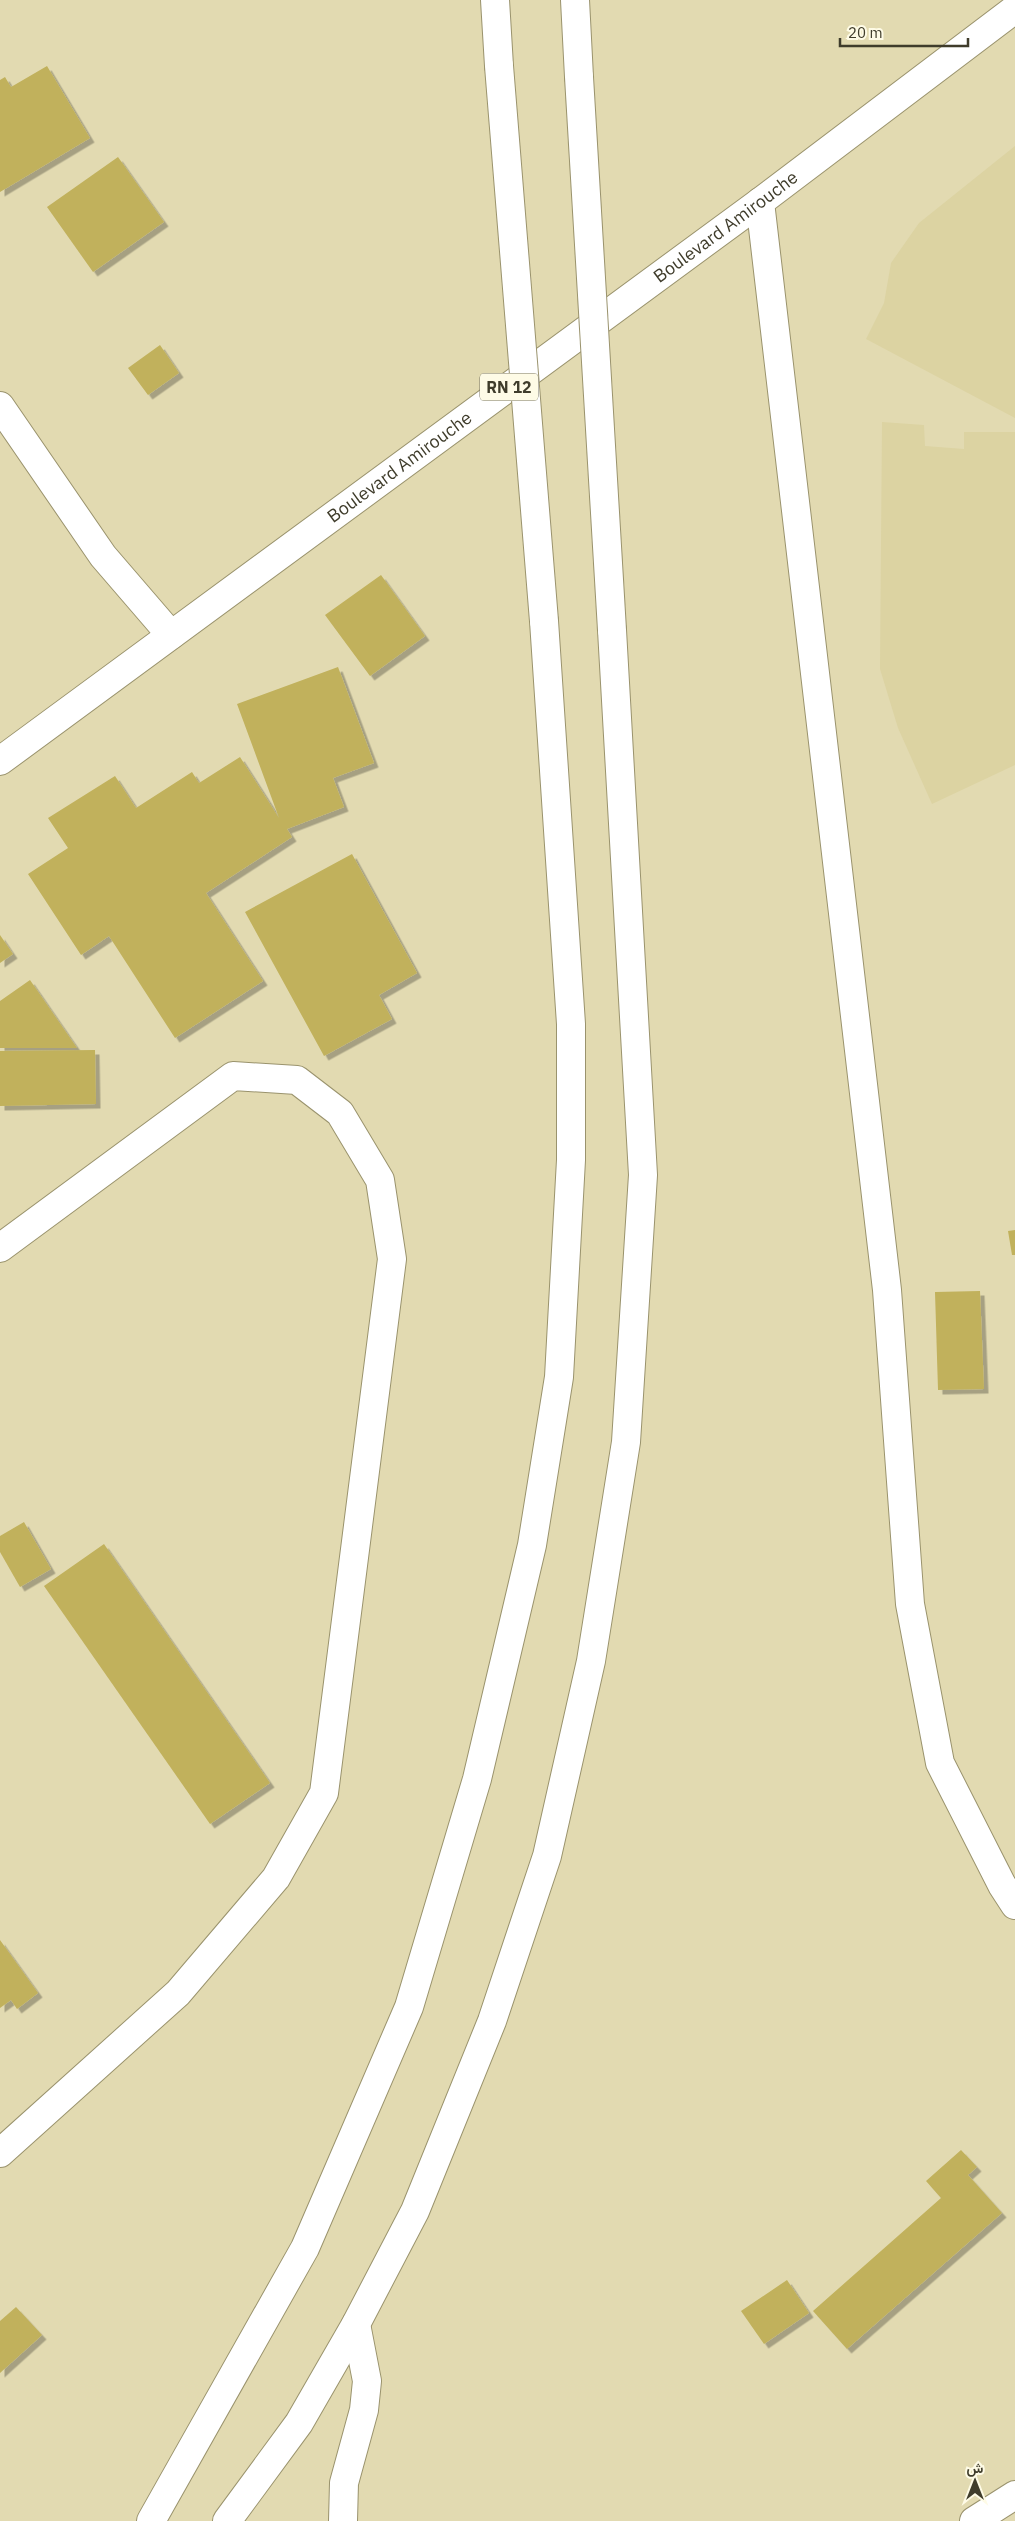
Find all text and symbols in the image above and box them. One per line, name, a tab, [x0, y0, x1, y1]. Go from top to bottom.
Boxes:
scale bar	[840, 15, 968, 47]
text: 20 m	[848, 23, 883, 42]
street label: Boulevard Amirouche	[649, 165, 802, 288]
road number: RN 12	[480, 374, 538, 401]
street label: Boulevard Amirouche	[322, 406, 476, 528]
north arrow	[950, 2456, 1000, 2506]
text: ش	[967, 2459, 984, 2477]

